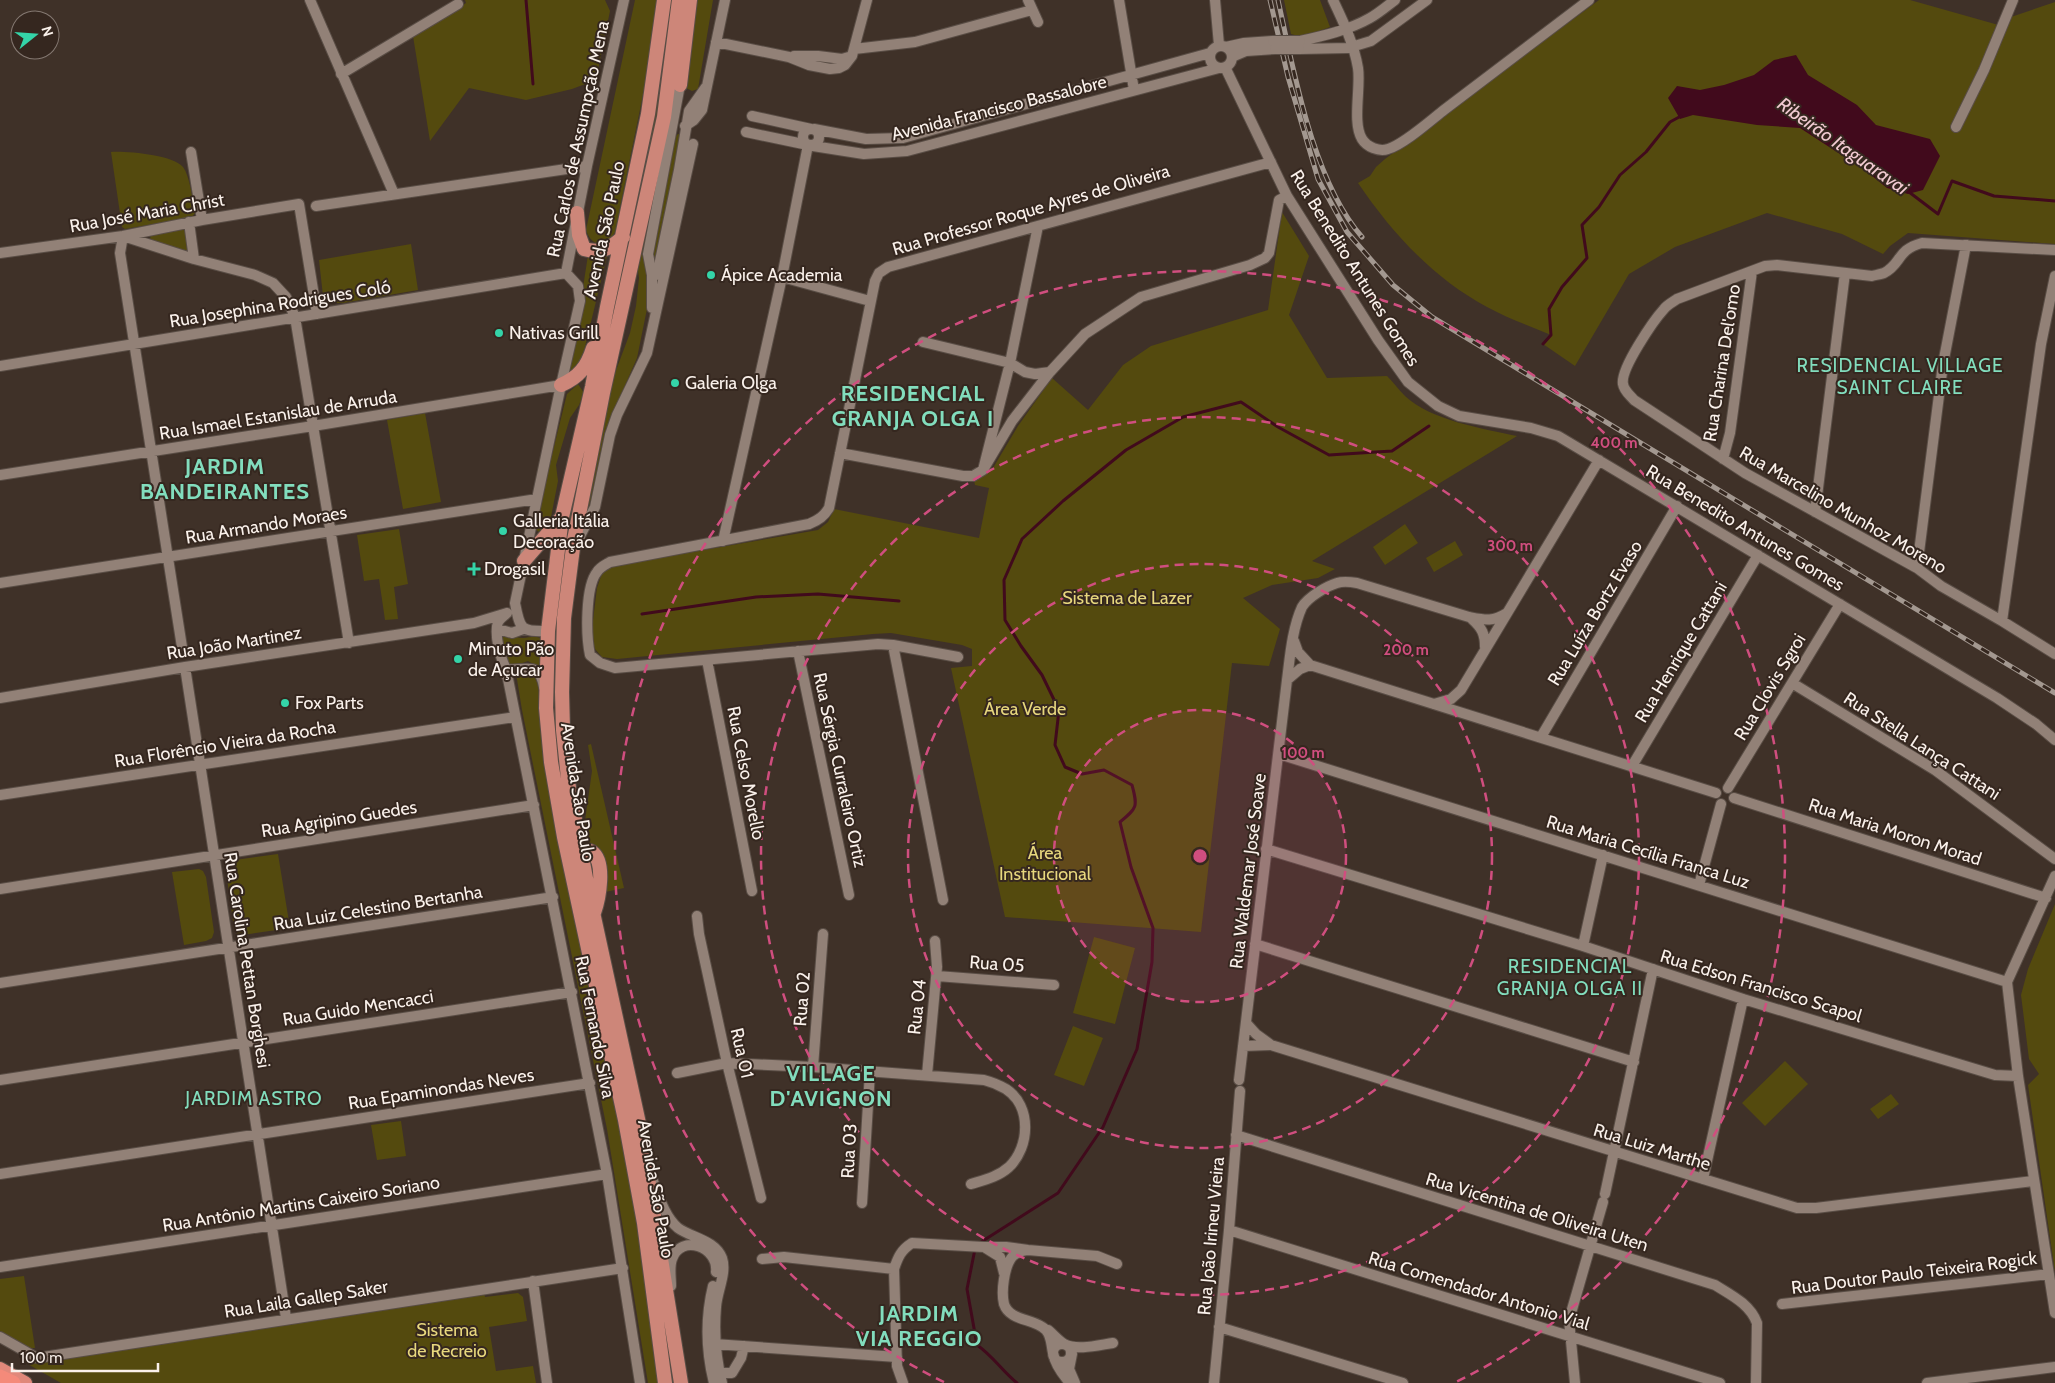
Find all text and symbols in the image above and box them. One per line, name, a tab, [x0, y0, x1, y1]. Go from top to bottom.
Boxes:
north arrow	[10, 10, 60, 60]
street label: Rua Carlos de Assumpção Mena	[542, 18, 614, 259]
text: N	[37, 24, 57, 39]
street label: Avenida Francisco Bassalobre	[889, 71, 1109, 145]
water label: Ribeirão Itaguaravai	[1773, 92, 1914, 200]
street label: Avenida São Paulo	[579, 159, 629, 301]
street label: Rua Professor Roque Ayres de Oliveira	[890, 160, 1173, 260]
street label: Rua Benedito Antunes Gomes	[1285, 166, 1425, 370]
street label: Rua José Maria Christ	[68, 189, 226, 237]
place label: Ápice Academia	[721, 264, 843, 286]
marker: Ápice Academia	[705, 269, 717, 281]
street label: Rua Josephina Rodrigues Coló	[168, 276, 392, 332]
street label: Rua Charina Del'omo	[1699, 283, 1745, 443]
place label: Nativas Grill	[509, 322, 599, 344]
marker: Nativas Grill	[493, 327, 505, 339]
district label: RESIDENCIAL VILLAGE SAINT CLAIRE	[1797, 354, 2003, 399]
place label: Galeria Olga	[685, 372, 777, 394]
marker: Galeria Olga	[669, 377, 681, 389]
district label: RESIDENCIAL GRANJA OLGA I	[832, 380, 994, 432]
street label: Rua Ismael Estanislau de Arruda	[158, 385, 399, 445]
text: 400 m	[1591, 434, 1637, 452]
street label: Rua Marcelino Munhoz Moreno	[1736, 442, 1951, 578]
district label: JARDIM BANDEIRANTES	[140, 453, 310, 505]
street label: Rua Benedito Antunes Gomes	[1642, 460, 1848, 596]
street label: Rua Armando Moraes	[184, 501, 348, 549]
place label: Galleria Itália Decoração	[513, 510, 610, 553]
marker: Galleria Itália Decoração	[497, 525, 509, 537]
street label: Rua Luíza Bortz Evaso	[1543, 536, 1647, 690]
text: 300 m	[1487, 537, 1533, 555]
place label: Drogasil	[484, 558, 546, 580]
marker: Drogasil	[468, 563, 480, 575]
street label: Rua Henrique Cattani	[1630, 577, 1732, 727]
park label: Sistema de Lazer	[1062, 587, 1192, 609]
street label: Rua João Martinez	[165, 621, 303, 665]
street label: Rua Clovis Sgroi	[1730, 630, 1810, 744]
place label: Minuto Pão de Açucar	[468, 638, 554, 681]
text: 200 m	[1383, 641, 1429, 659]
marker: Minuto Pão de Açucar	[452, 653, 464, 665]
street label: Rua Sérgia Curraleiro Ortiz	[809, 671, 871, 870]
street label: Rua Stella Lança Cattani	[1840, 687, 2004, 805]
place label: Fox Parts	[295, 692, 364, 714]
marker: Fox Parts	[279, 697, 291, 709]
park label: Área Verde	[984, 698, 1066, 720]
street label: Rua Celso Morello	[722, 704, 770, 842]
street label: Rua Florêncio Vieira da Rocha	[113, 716, 337, 772]
street label: Avenida São Paulo	[556, 721, 600, 863]
text: 100 m	[1281, 744, 1325, 762]
street label: Rua Waldemar José Soave	[1225, 772, 1271, 970]
street label: Rua Maria Moron Morad	[1806, 794, 1984, 870]
street label: Rua Agripino Guedes	[260, 796, 418, 842]
street label: Rua Maria Cecília Franca Luz	[1544, 811, 1753, 894]
park label: Área Institucional	[999, 842, 1092, 885]
centre of rings	[1191, 847, 1209, 865]
street label: Rua Carolina Pettan Borghesi	[219, 850, 275, 1070]
street label: Rua Luiz Celestino Bertanha	[272, 881, 484, 935]
street label: Rua Edson Francisco Scapol	[1658, 945, 1865, 1027]
street label: Rua 05	[969, 951, 1025, 977]
street label: Rua Fernando Silva	[570, 954, 620, 1100]
district label: RESIDENCIAL GRANJA OLGA II	[1497, 955, 1643, 1000]
street label: Rua 02	[789, 971, 815, 1027]
street label: Rua 04	[903, 978, 931, 1036]
street label: Rua Guido Mencacci	[281, 985, 435, 1031]
street label: Rua 01	[726, 1026, 758, 1080]
district label: VILLAGE D'AVIGNON	[770, 1060, 892, 1112]
street label: Rua Epaminondas Neves	[346, 1063, 536, 1115]
district label: JARDIM ASTRO	[184, 1087, 323, 1110]
street label: Avenida São Paulo	[633, 1118, 679, 1260]
street label: Rua Luiz Marthe	[1591, 1119, 1713, 1175]
street label: Rua 03	[837, 1123, 861, 1179]
street label: Rua João Irineu Vieira	[1193, 1155, 1229, 1316]
street label: Rua Vicentina de Oliveira Uten	[1423, 1168, 1651, 1256]
street label: Rua Antônio Martins Caixeiro Soriano	[161, 1171, 441, 1237]
street label: Rua Comendador Antonio Vial	[1366, 1247, 1593, 1335]
street label: Rua Doutor Paulo Teixeira Rogick	[1790, 1247, 2039, 1299]
street label: Rua Laila Gallep Saker	[223, 1275, 390, 1323]
district label: JARDIM VIA REGGIO	[856, 1300, 982, 1352]
park label: Sistema de Recreio	[407, 1319, 487, 1362]
scale bar	[12, 1340, 159, 1372]
text: 100 m	[20, 1349, 62, 1367]

